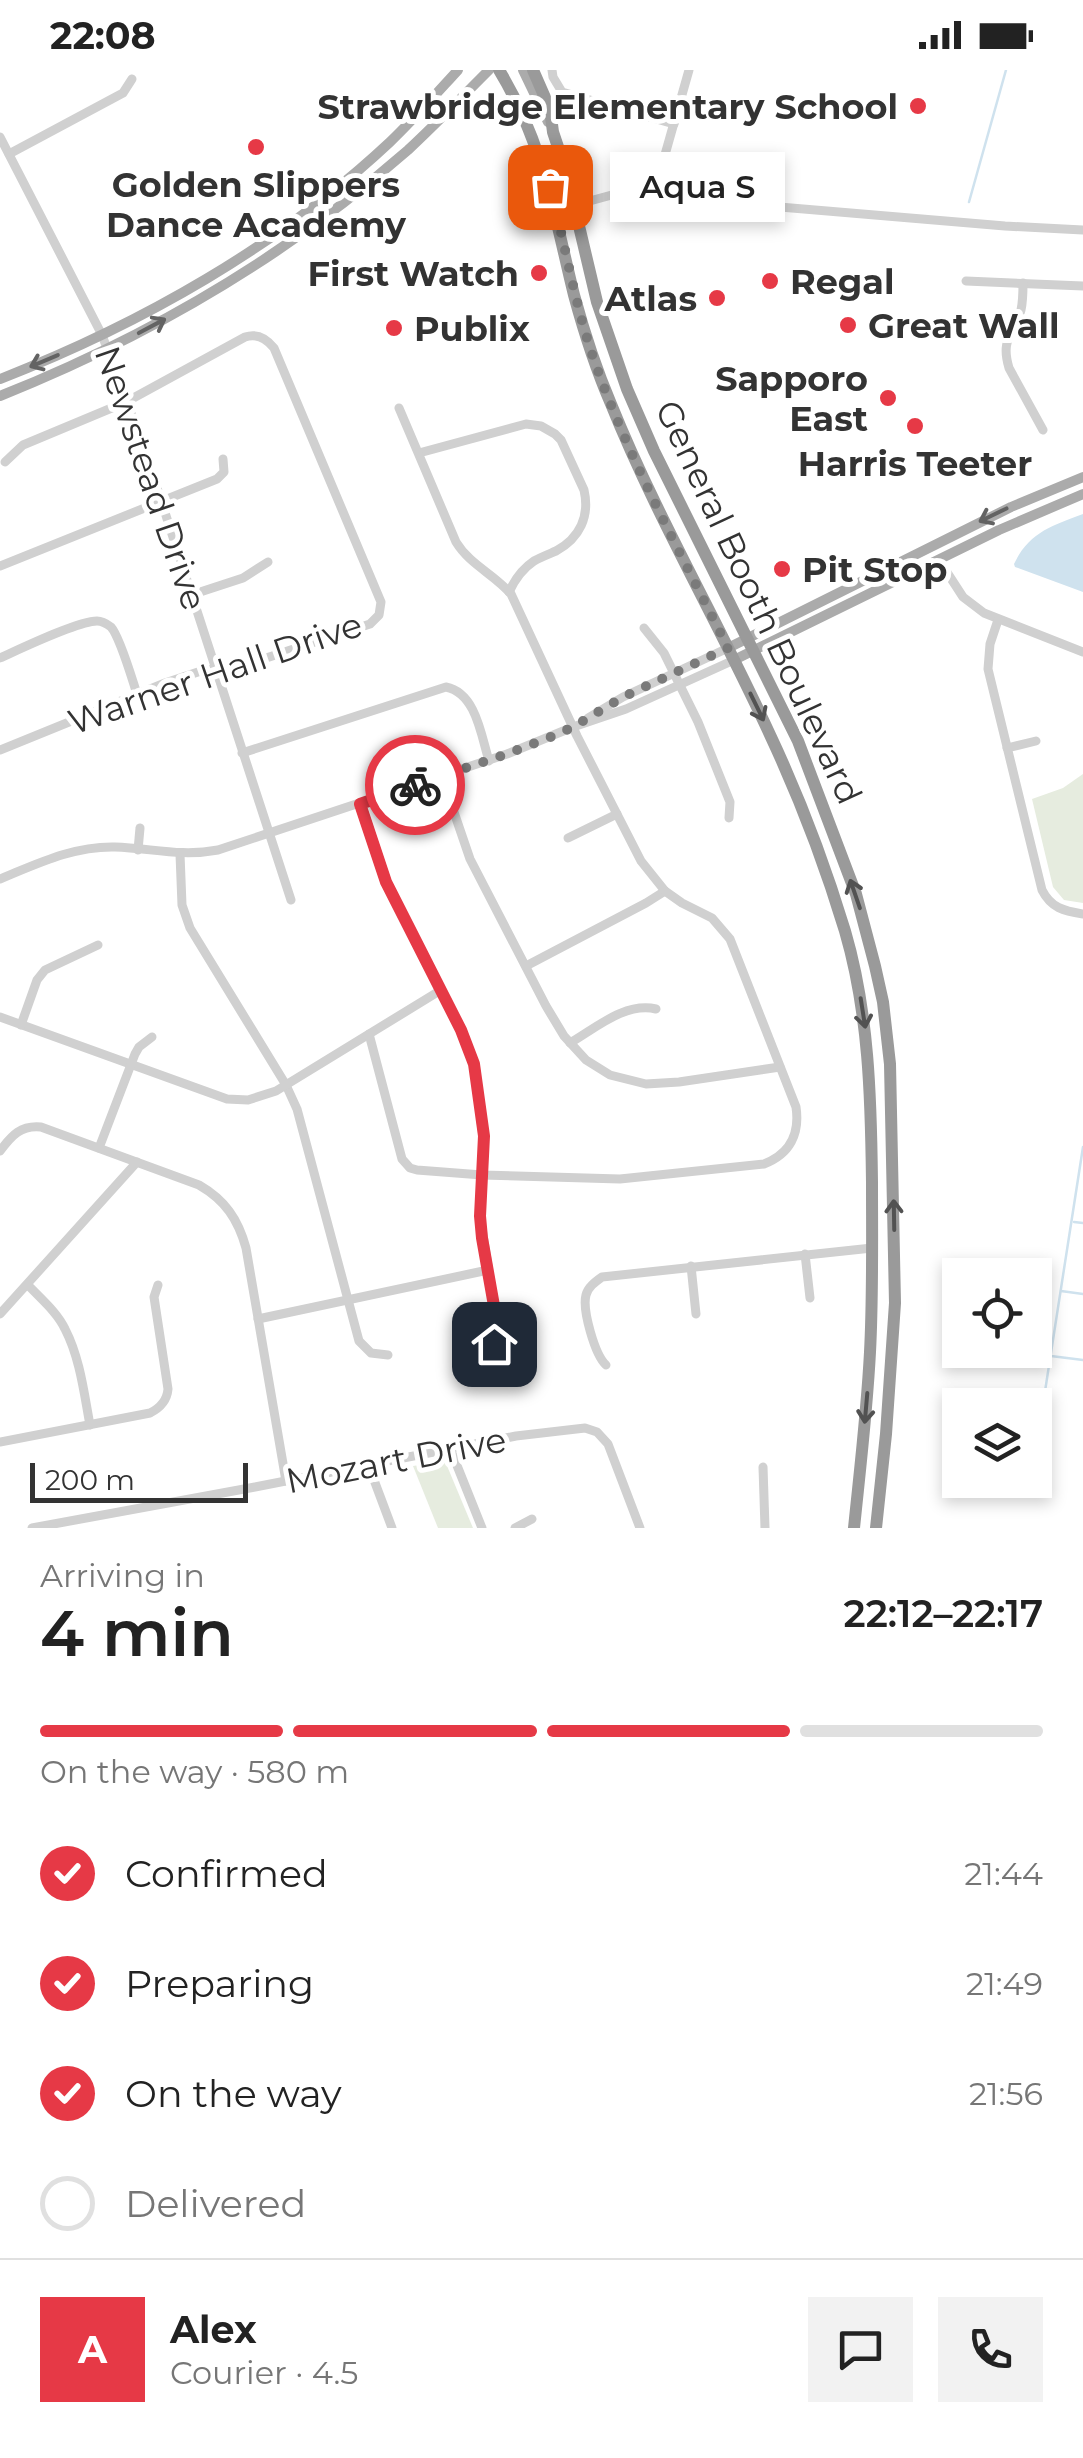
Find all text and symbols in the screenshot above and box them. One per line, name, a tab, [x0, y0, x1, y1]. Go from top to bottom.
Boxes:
text: 22:08	[50, 12, 156, 59]
place label: Strawbridge Elementary School	[317, 85, 898, 128]
marker: Strawbridge Elementary School	[907, 95, 929, 117]
marker: Golden Slippers Dance Academy	[245, 136, 267, 158]
pin	[508, 145, 593, 230]
callout: Aqua S	[610, 152, 785, 222]
icon: bag	[523, 160, 578, 215]
place label: Golden Slippers Dance Academy	[106, 163, 407, 246]
text: Aqua S	[640, 167, 755, 206]
place label: First Watch	[308, 252, 519, 295]
place label: Regal	[790, 260, 894, 303]
marker: First Watch	[528, 262, 550, 284]
marker: Regal	[759, 270, 781, 292]
place label: Atlas	[603, 277, 697, 320]
marker: Atlas	[706, 287, 728, 309]
place label: Great Wall	[868, 304, 1060, 347]
place label: Publix	[414, 307, 530, 350]
marker: Great Wall	[837, 314, 859, 336]
one-way arrow	[137, 316, 167, 335]
marker: Publix	[383, 317, 405, 339]
street label: Newstead Drive	[86, 340, 216, 616]
one-way arrow	[29, 353, 59, 371]
place label: Sapporo East	[715, 357, 868, 440]
marker: Sapporo East	[877, 387, 899, 409]
street label: General Booth Boulevard	[646, 393, 872, 811]
marker: Harris Teeter	[904, 415, 926, 437]
place label: Harris Teeter	[798, 442, 1032, 485]
one-way arrow	[979, 506, 1009, 525]
place label: Pit Stop	[802, 548, 947, 591]
marker: Pit Stop	[771, 558, 793, 580]
street label: Warner Hall Drive	[62, 603, 368, 743]
one-way arrow	[748, 691, 767, 721]
courier	[365, 735, 465, 835]
icon: bike	[388, 758, 443, 813]
one-way arrow	[845, 879, 863, 910]
one-way arrow	[854, 996, 872, 1028]
one-way arrow	[884, 1199, 904, 1232]
map controls	[942, 1258, 1052, 1498]
button: locate	[942, 1258, 1052, 1368]
pin	[452, 1302, 537, 1387]
icon: home	[467, 1317, 522, 1372]
button: layers	[942, 1388, 1052, 1498]
one-way arrow	[856, 1392, 875, 1424]
street label: Mozart Drive	[282, 1418, 510, 1502]
scale bar	[30, 1458, 248, 1502]
text: 200 m	[45, 1463, 135, 1497]
text: Arriving in	[40, 1556, 205, 1595]
text: 22:12–22:17	[844, 1590, 1043, 1637]
text: 4 min	[40, 1593, 234, 1672]
text: On the way · 580 m	[40, 1752, 349, 1791]
icon: check	[40, 1846, 95, 1901]
text: Confirmed	[125, 1850, 328, 1897]
text: 21:44	[964, 1854, 1043, 1893]
icon: check	[40, 1956, 95, 2011]
text: Preparing	[125, 1960, 314, 2007]
text: 21:49	[966, 1964, 1043, 2003]
icon: check	[40, 2066, 95, 2121]
text: On the way	[125, 2070, 342, 2117]
text: 21:56	[969, 2074, 1043, 2113]
text: Delivered	[125, 2180, 306, 2227]
button: chat	[808, 2297, 913, 2402]
button: phone	[938, 2297, 1043, 2402]
text: Alex	[170, 2306, 257, 2353]
text: A	[78, 2326, 107, 2373]
text: Courier · 4.5	[170, 2353, 358, 2392]

